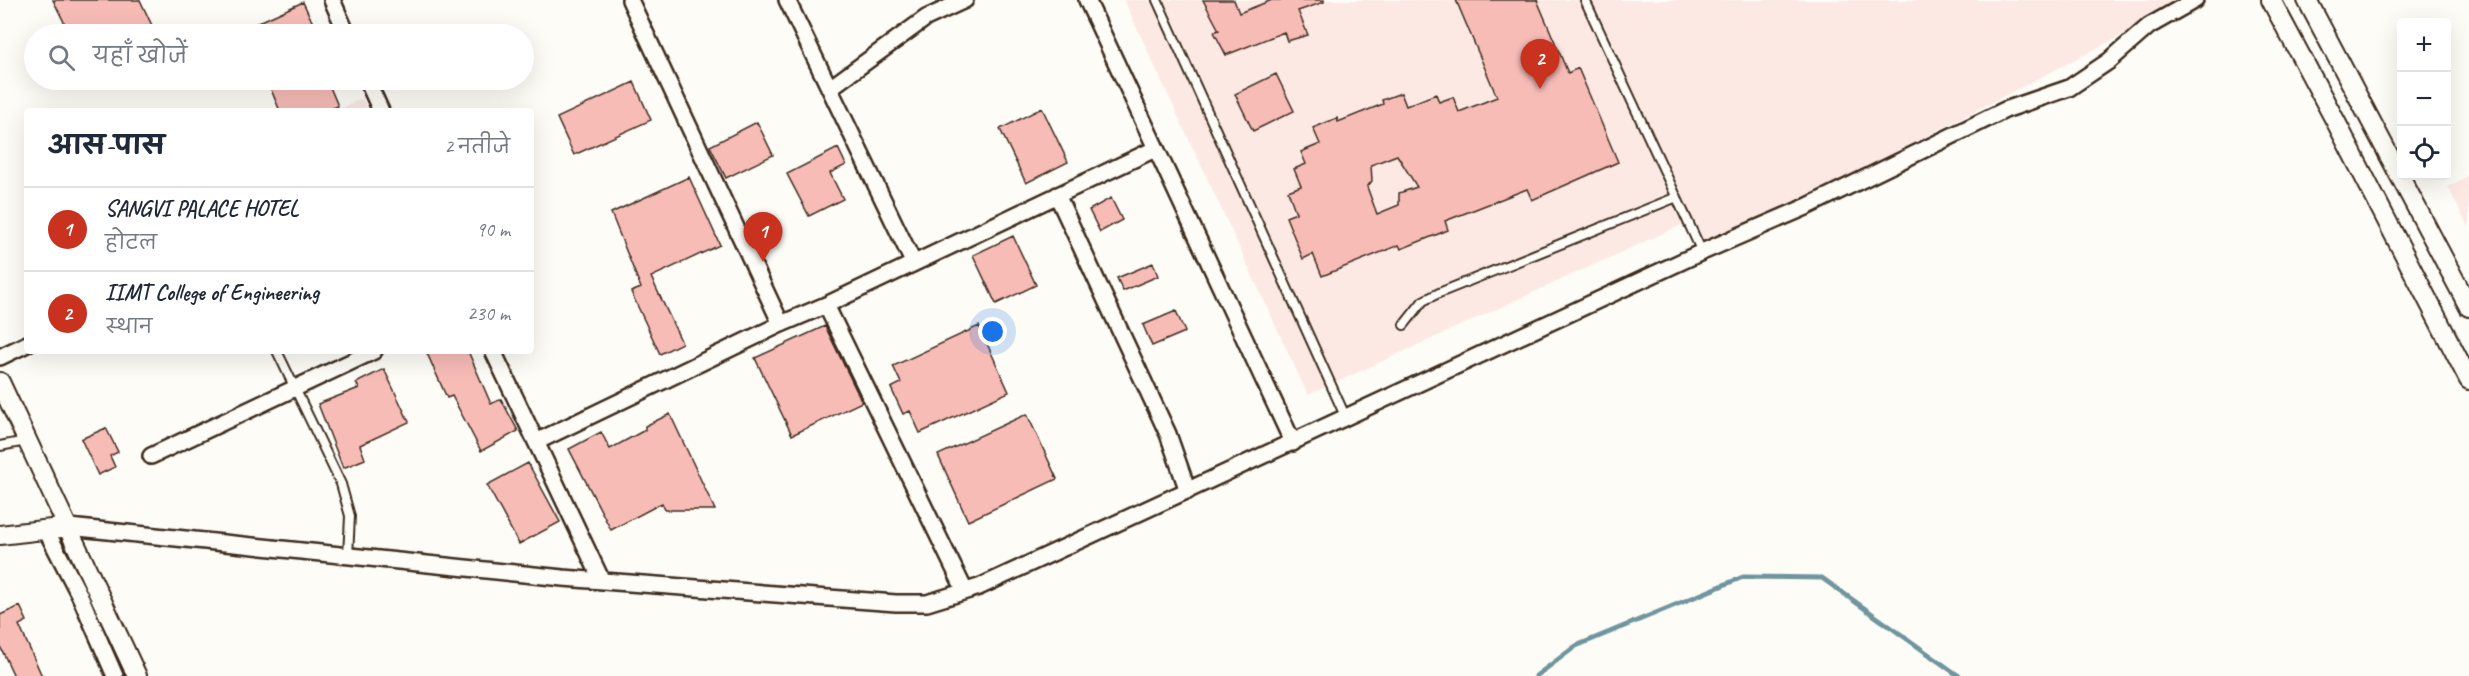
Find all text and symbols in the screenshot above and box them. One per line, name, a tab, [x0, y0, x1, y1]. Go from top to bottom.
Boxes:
map controls	[2397, 18, 2451, 180]
button: +	[2397, 18, 2451, 72]
search box	[24, 24, 534, 90]
pin: 2	[1520, 40, 1560, 89]
icon: search	[45, 41, 78, 74]
text: यहाँ खोजें	[93, 42, 187, 70]
button: −	[2397, 72, 2451, 126]
button: locate	[2397, 126, 2451, 180]
text: आस-पास	[48, 129, 165, 162]
text: 2 नतीजे	[444, 134, 510, 159]
text: SANGVI PALACE HOTEL	[105, 195, 298, 223]
pin: 1	[744, 212, 783, 262]
text: 1	[63, 217, 72, 242]
text: 90 m	[476, 217, 510, 242]
text: होटल	[105, 230, 157, 255]
text: IIMT College of Engineering	[105, 279, 319, 307]
text: 2	[63, 301, 72, 326]
text: 230 m	[467, 301, 510, 326]
text: स्थान	[105, 314, 152, 339]
your location	[978, 317, 1007, 346]

